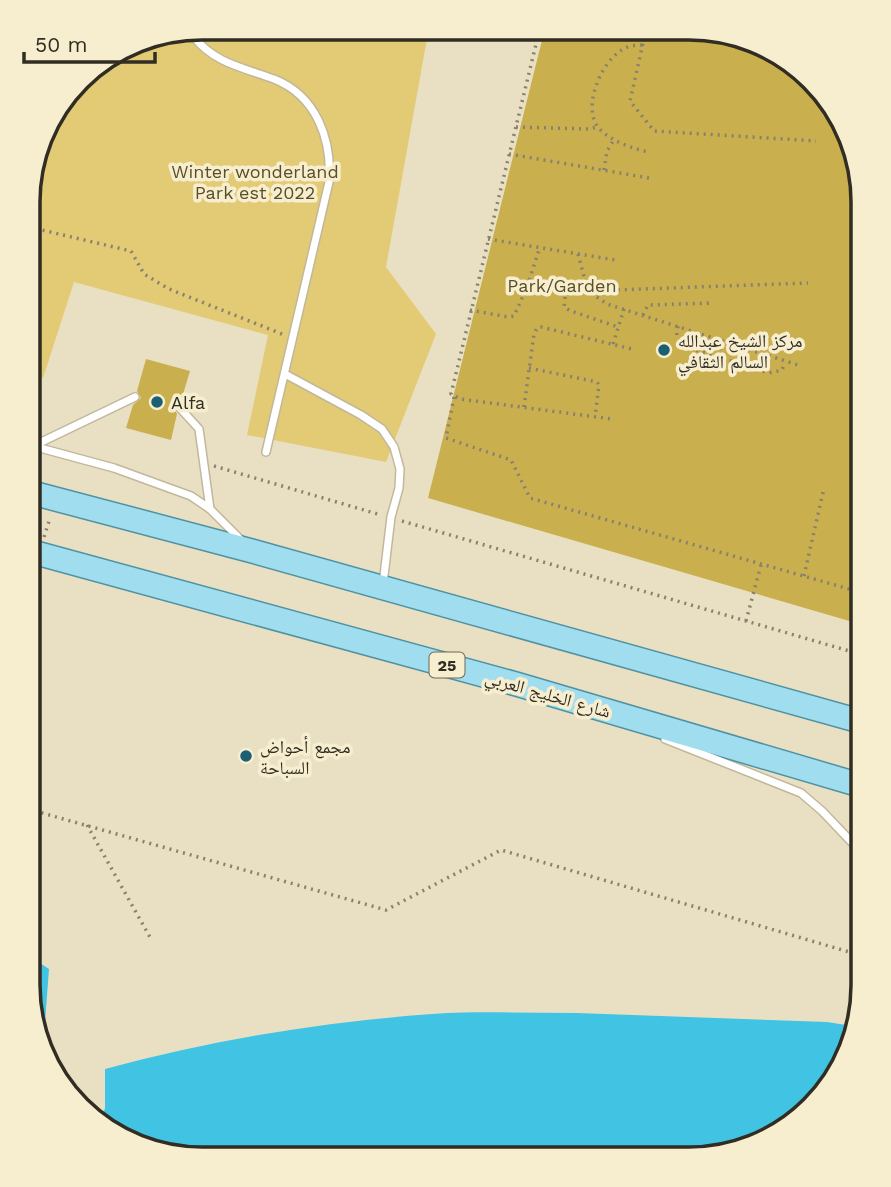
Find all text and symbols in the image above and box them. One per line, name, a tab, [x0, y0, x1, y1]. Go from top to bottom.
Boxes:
scale bar	[24, 21, 156, 65]
text: 50 m	[35, 32, 87, 57]
park label: Winter wonderland Park est 2022	[171, 161, 339, 203]
park label: Park/Garden	[507, 275, 617, 296]
place label: مركز الشيخ عبدالله السالم الثقافي	[678, 330, 803, 376]
marker: مركز الشيخ عبدالله السالم الثقافي	[656, 342, 672, 358]
place label: Alfa	[171, 392, 205, 413]
marker: Alfa	[149, 394, 165, 410]
road number: 25	[430, 652, 464, 678]
street label: شارع الخليج العربي	[482, 666, 613, 726]
place label: مجمع أحواض السباحة	[260, 736, 351, 778]
marker: مجمع أحواض السباحة	[238, 748, 254, 764]

